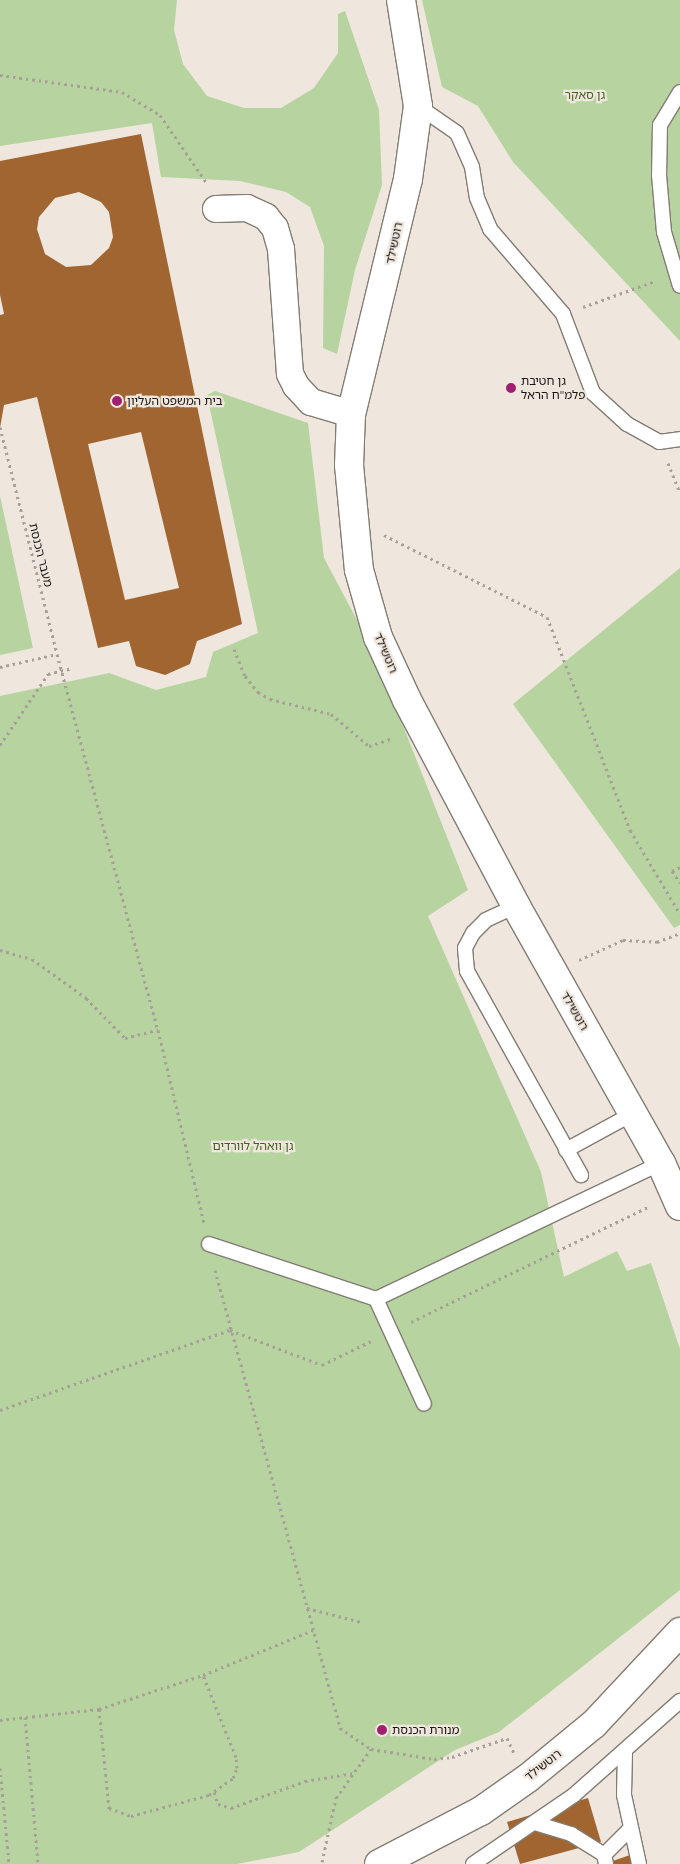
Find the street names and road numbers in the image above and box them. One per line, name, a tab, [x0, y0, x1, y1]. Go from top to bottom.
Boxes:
street label: רוטשילד	[383, 221, 405, 265]
street label: מעבר הכנסת	[26, 522, 56, 588]
street label: רוטשילד	[371, 631, 401, 675]
street label: רוטשילד	[558, 989, 592, 1033]
street label: רוטשילד	[522, 1746, 564, 1784]

